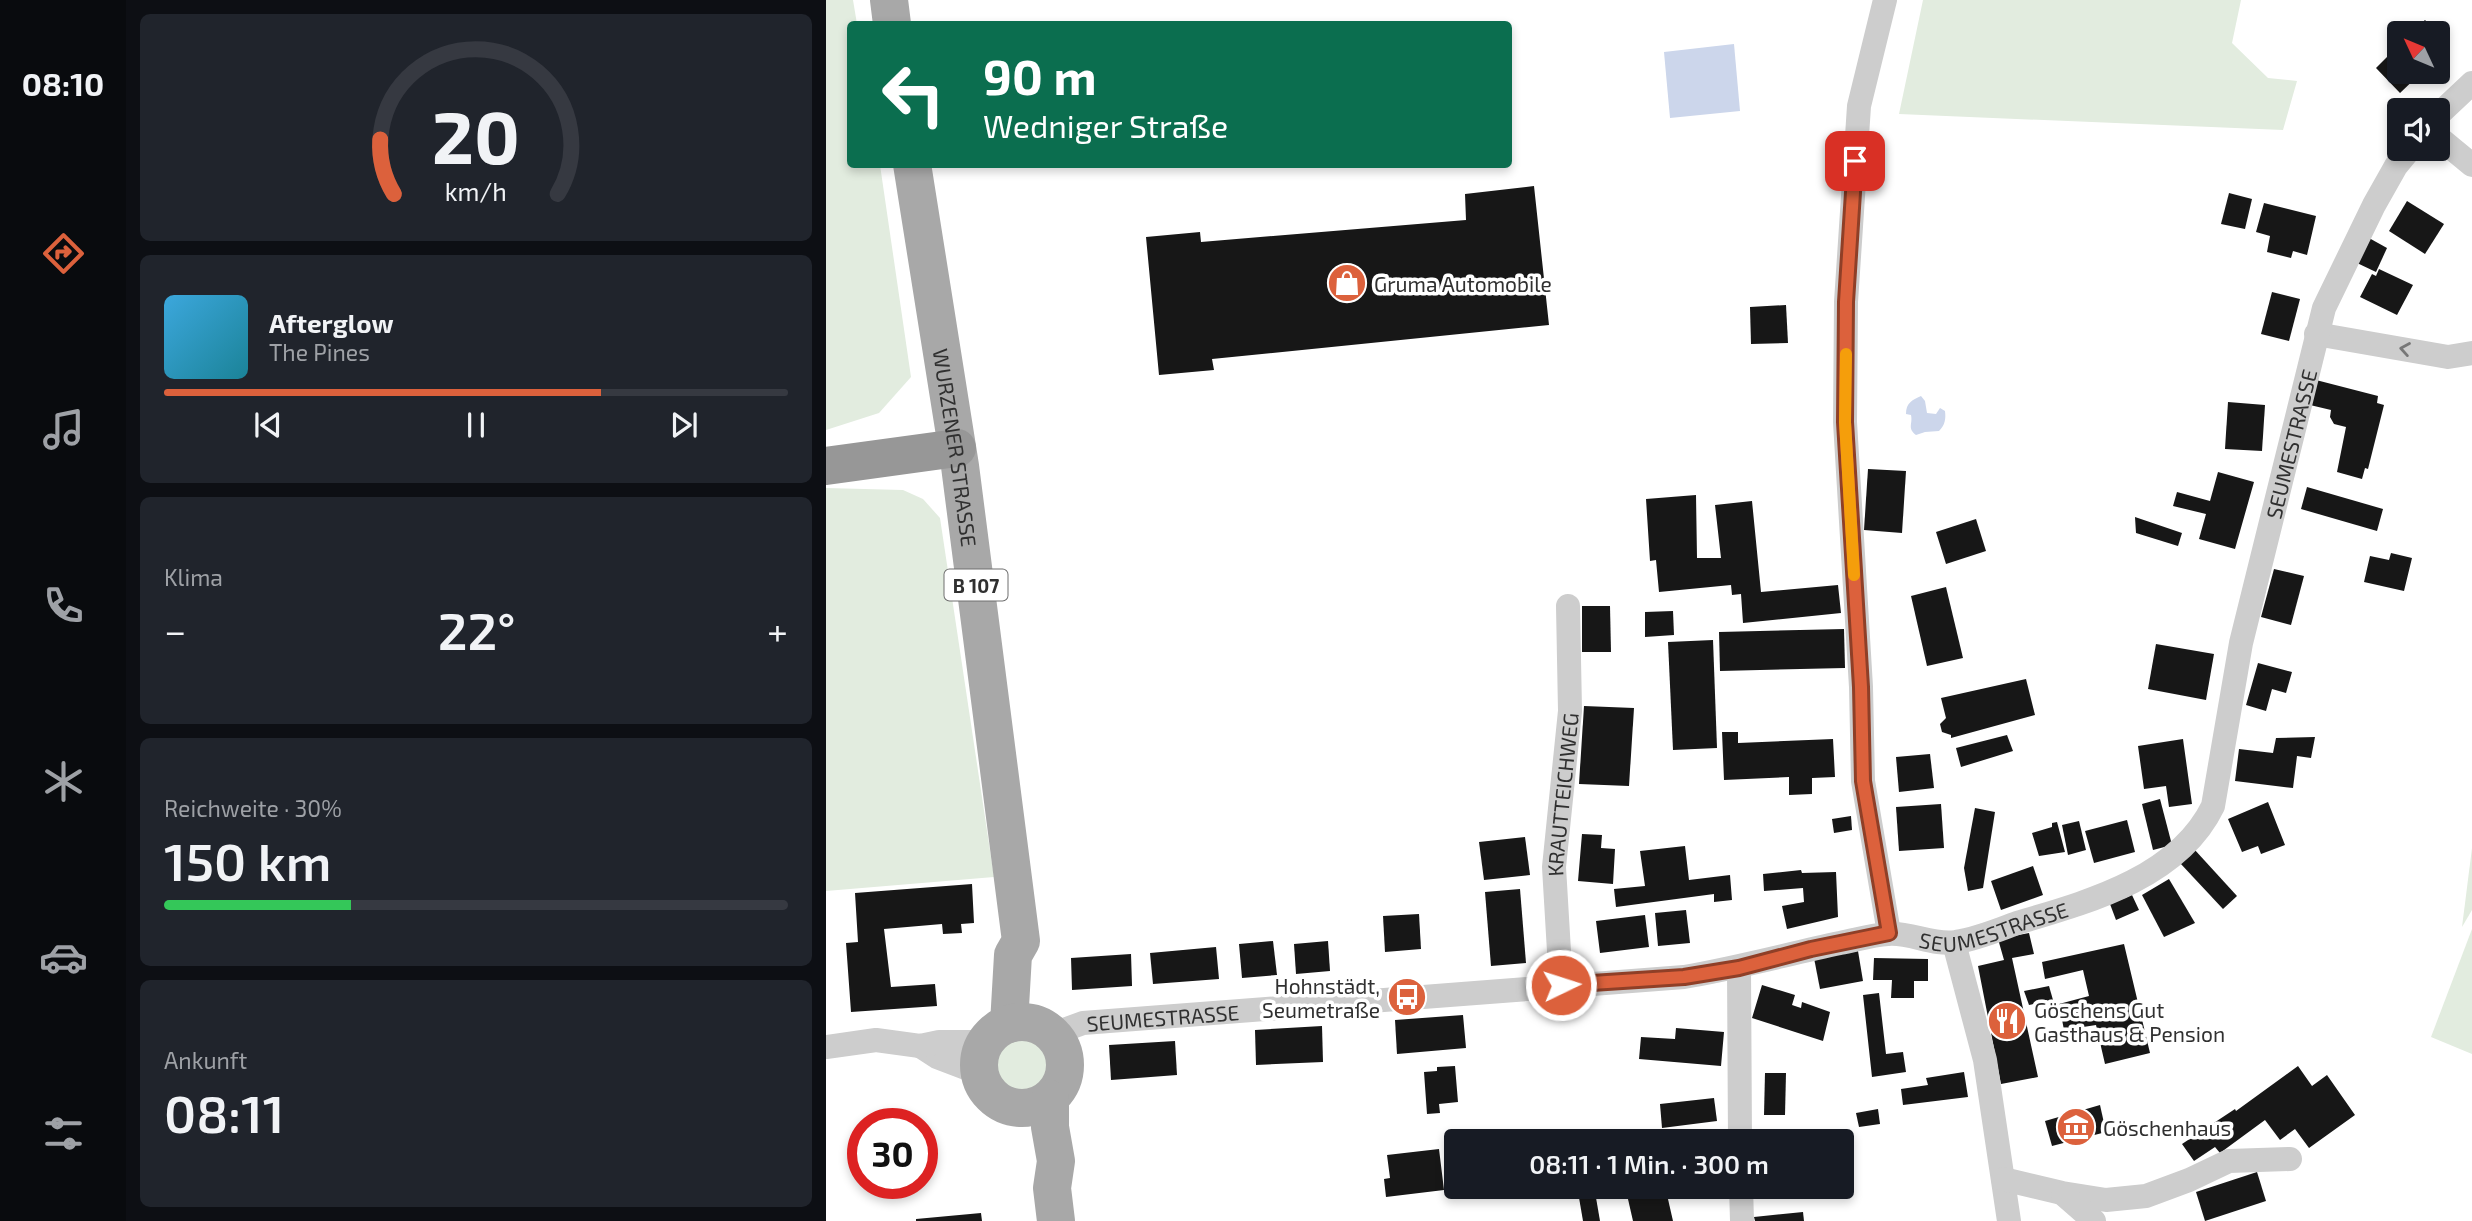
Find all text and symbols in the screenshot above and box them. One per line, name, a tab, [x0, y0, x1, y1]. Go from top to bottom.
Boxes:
north arrow	[2387, 21, 2450, 84]
map controls	[2387, 21, 2450, 161]
text: 90 m	[983, 46, 1097, 105]
icon: left	[868, 49, 959, 140]
text: 08:10	[22, 64, 104, 102]
text: 20	[432, 91, 520, 179]
button: sound	[2387, 98, 2450, 161]
text: Wedniger Straße	[983, 106, 1228, 144]
pin	[1825, 131, 1885, 191]
icon: arrive	[1836, 142, 1874, 180]
text: km/h	[445, 176, 507, 206]
icon: directions	[39, 229, 88, 278]
shop icon: Gruma Automobile	[1326, 262, 1368, 304]
place label: Gruma Automobile	[1374, 271, 1552, 296]
text: Afterglow	[269, 307, 394, 338]
text: The Pines	[269, 338, 370, 366]
one-way arrow	[2399, 342, 2411, 357]
street label: WURZENER STRASSE	[929, 347, 983, 548]
street label: SEUMESTRASSE	[2260, 367, 2321, 521]
icon: music	[39, 405, 88, 454]
icon: previous	[249, 406, 287, 444]
icon: pause	[457, 406, 495, 444]
icon: next	[665, 406, 703, 444]
text: Klima	[164, 563, 223, 591]
road number: B 107	[944, 570, 1008, 600]
icon: phone	[39, 581, 88, 630]
text: 22°	[438, 598, 516, 660]
text: −	[164, 607, 186, 653]
text: +	[767, 607, 788, 653]
street label: KRAUTTEICHWEG	[1541, 711, 1582, 877]
icon: climate	[39, 757, 88, 806]
text: Reichweite · 30%	[164, 794, 342, 822]
text: 150 km	[164, 829, 331, 891]
street label: SEUMESTRASSE	[1917, 896, 2071, 955]
icon: car	[39, 933, 88, 982]
position arrow	[1524, 948, 1598, 1022]
place label: Hohnstädt, Seumetraße	[1262, 973, 1380, 1022]
bus stop icon: Hohnstädt, Seumetraße	[1386, 976, 1428, 1018]
place label: Göschens Gut Gasthaus & Pension	[2034, 997, 2225, 1046]
street label: SEUMESTRASSE	[1086, 999, 1240, 1035]
restaurant icon: Göschens Gut Gasthaus & Pension	[1986, 1000, 2028, 1042]
text: Ankunft	[164, 1046, 247, 1074]
text: 08:11	[164, 1081, 285, 1143]
museum icon: Göschenhaus	[2055, 1106, 2097, 1148]
speed limit sign: 30	[847, 1108, 938, 1199]
icon: filters	[39, 1109, 88, 1158]
place label: Göschenhaus	[2103, 1115, 2231, 1140]
text: 08:11 · 1 Min. · 300 m	[1529, 1148, 1769, 1179]

